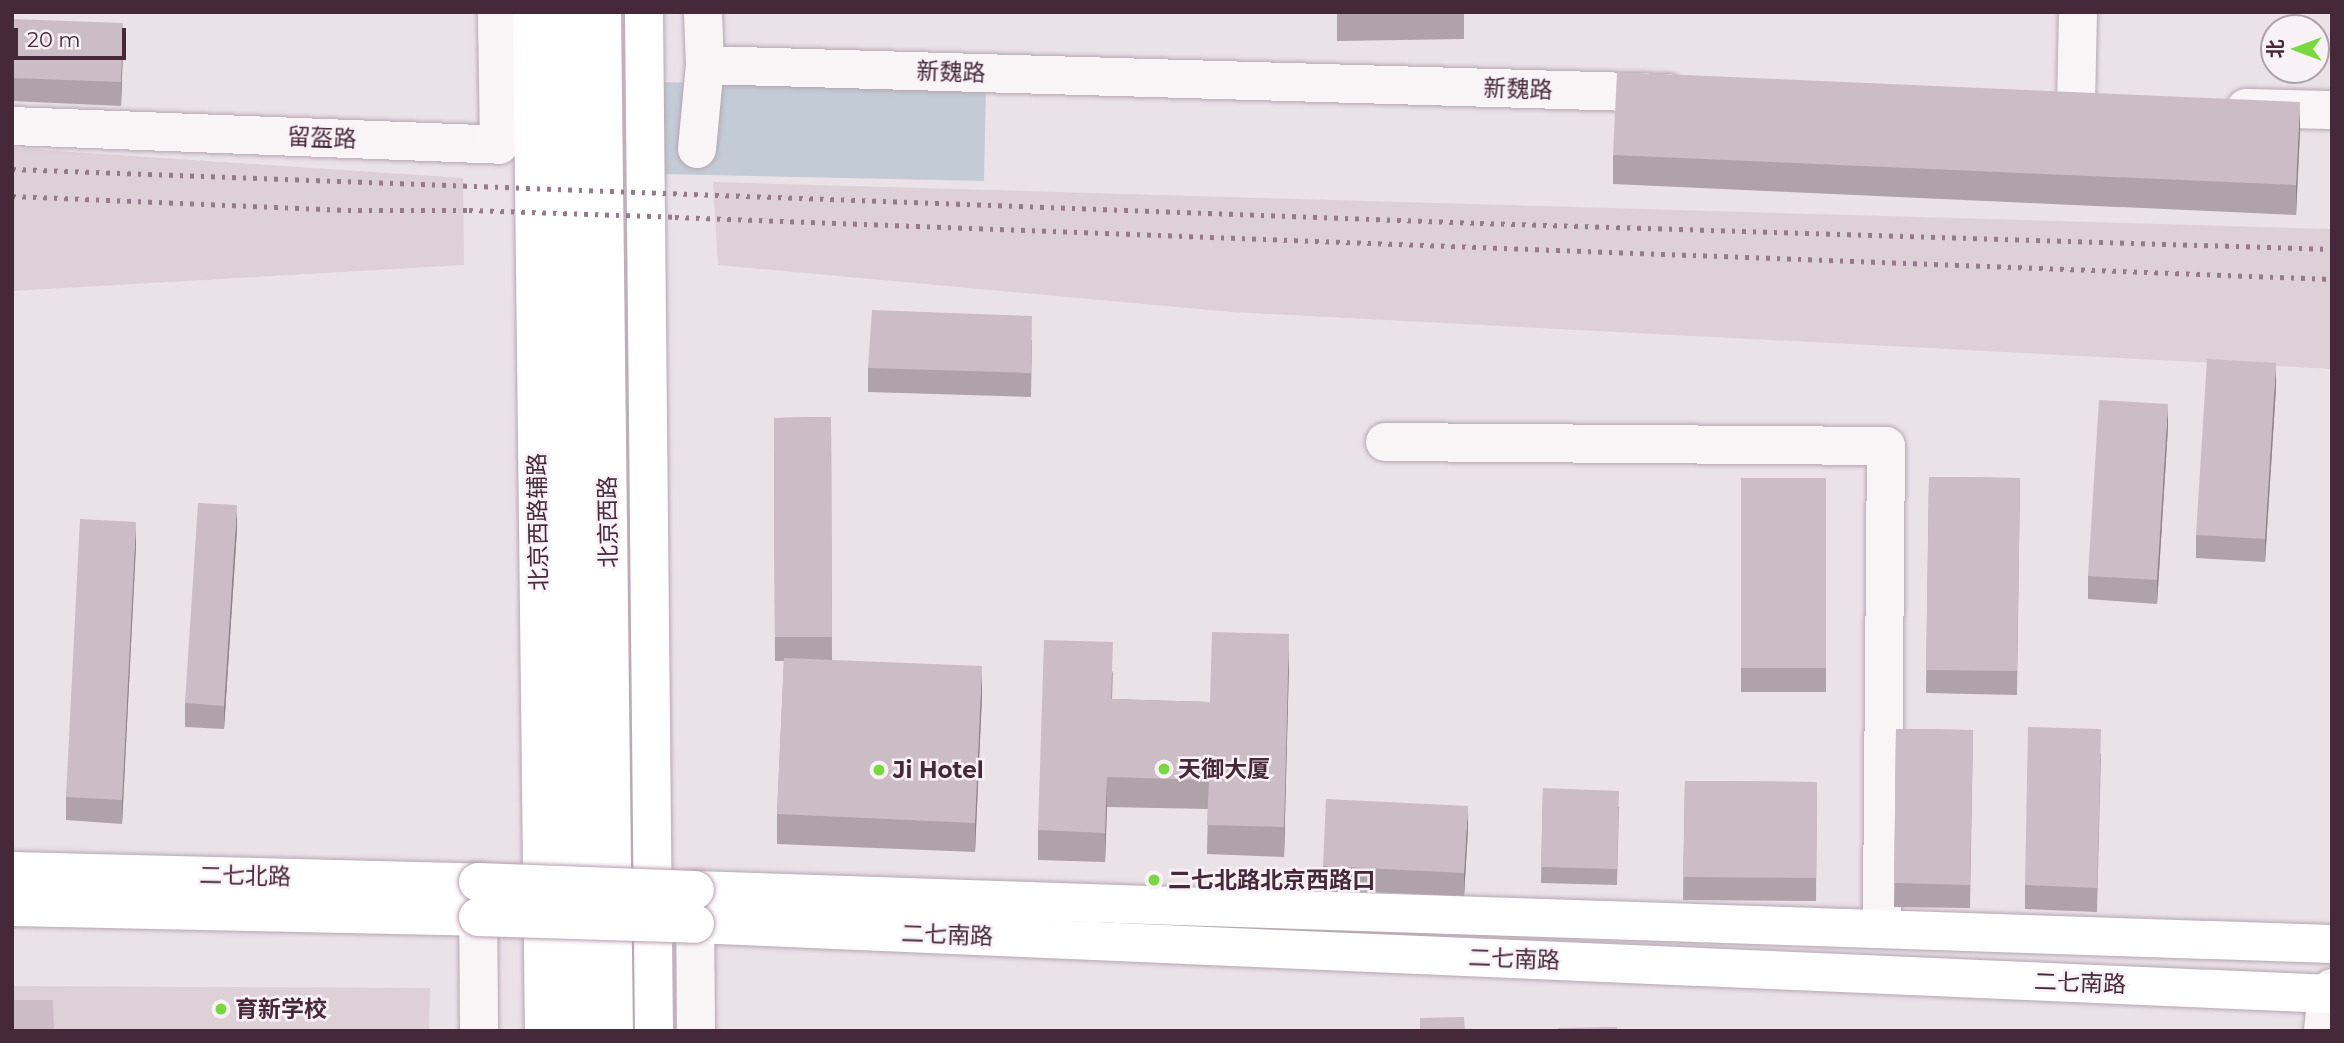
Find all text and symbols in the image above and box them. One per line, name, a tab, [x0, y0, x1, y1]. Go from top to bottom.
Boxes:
scale bar	[18, 14, 130, 58]
north arrow	[2260, 14, 2330, 84]
text: 20 m	[27, 27, 81, 52]
text: 北	[2264, 40, 2287, 59]
street label: 新魏路	[916, 57, 986, 87]
street label: 新魏路	[1483, 74, 1553, 104]
street label: 留盔路	[287, 123, 357, 153]
street label: 北京西路辅路	[523, 453, 553, 591]
street label: 北京西路	[593, 476, 623, 568]
place label: 天御大厦	[1178, 755, 1270, 783]
place label: Ji Hotel	[893, 756, 984, 784]
marker: 天御大厦	[1156, 761, 1172, 777]
marker: Ji Hotel	[871, 762, 887, 778]
street label: 二七北路	[199, 861, 291, 891]
place label: 二七北路北京西路口	[1168, 866, 1375, 894]
marker: 二七北路北京西路口	[1146, 872, 1162, 888]
street label: 二七南路	[901, 920, 993, 950]
street label: 二七南路	[1468, 944, 1560, 974]
street label: 二七南路	[2034, 968, 2126, 998]
place label: 育新学校	[235, 995, 327, 1023]
marker: 育新学校	[213, 1001, 229, 1017]

